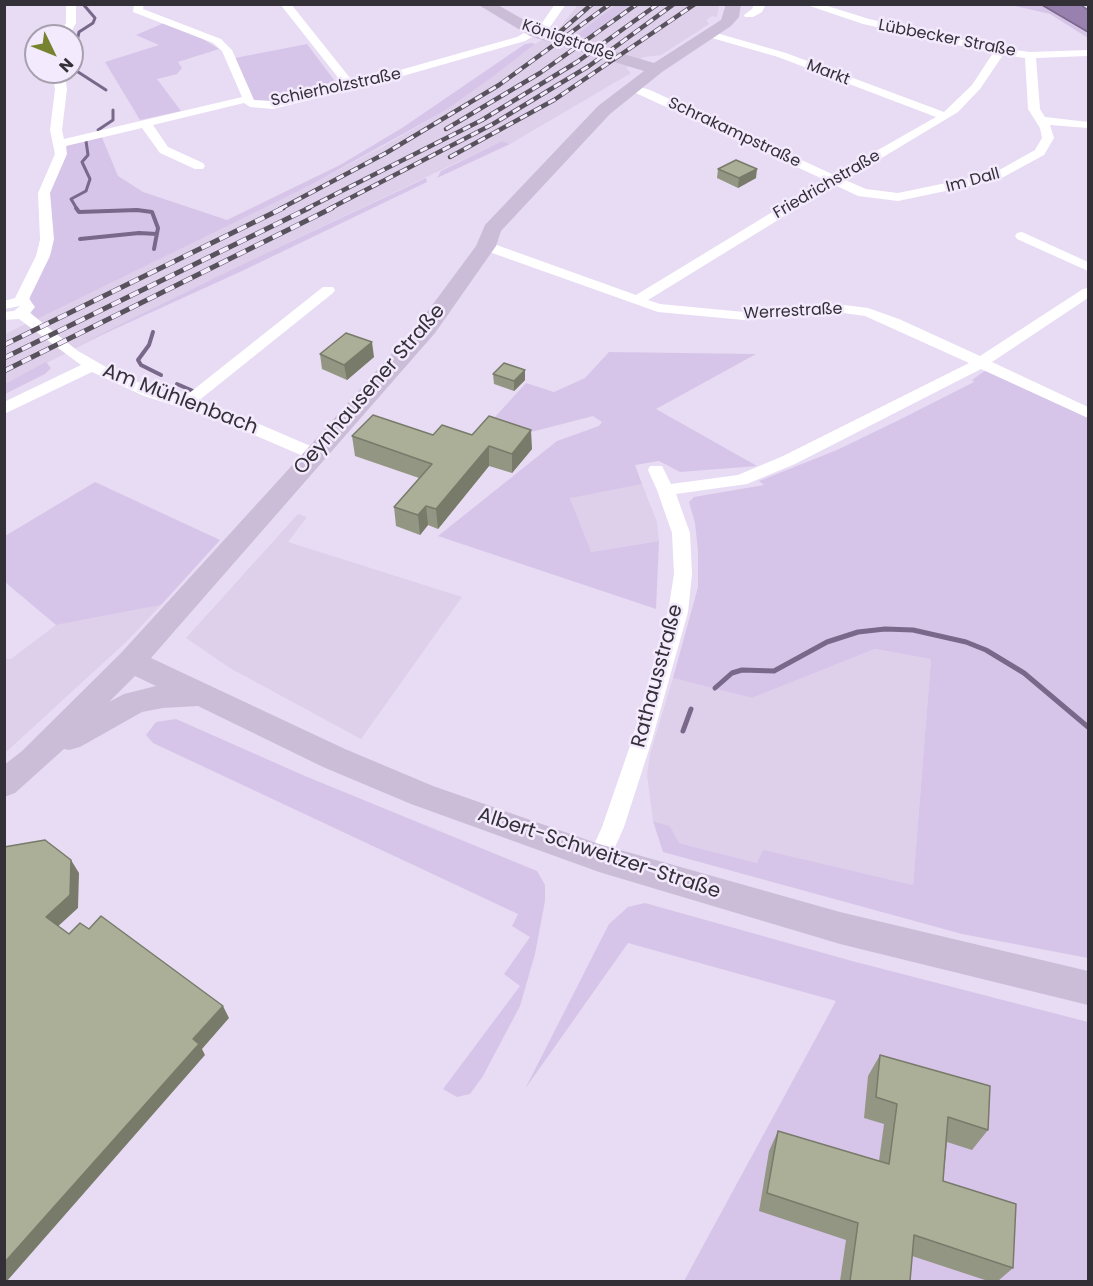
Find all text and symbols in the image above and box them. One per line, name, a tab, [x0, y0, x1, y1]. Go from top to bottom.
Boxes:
street label: Königstraße	[519, 16, 617, 66]
street label: Lübbecker Straße	[877, 16, 1017, 62]
north arrow	[24, 24, 84, 84]
text: N	[54, 53, 79, 77]
street label: Markt	[804, 56, 852, 90]
street label: Schierholzstraße	[269, 65, 403, 111]
street label: Schrakampstraße	[665, 94, 803, 172]
street label: Friedrichstraße	[770, 147, 884, 223]
street label: Im Dall	[944, 165, 1002, 197]
street label: Oeynhausener Straße	[289, 300, 451, 480]
street label: Werrestraße	[743, 300, 843, 324]
street label: Am Mühlenbach	[99, 359, 261, 441]
street label: Rathausstraße	[627, 602, 689, 750]
street label: Albert-Schweitzer-Straße	[475, 803, 723, 905]

